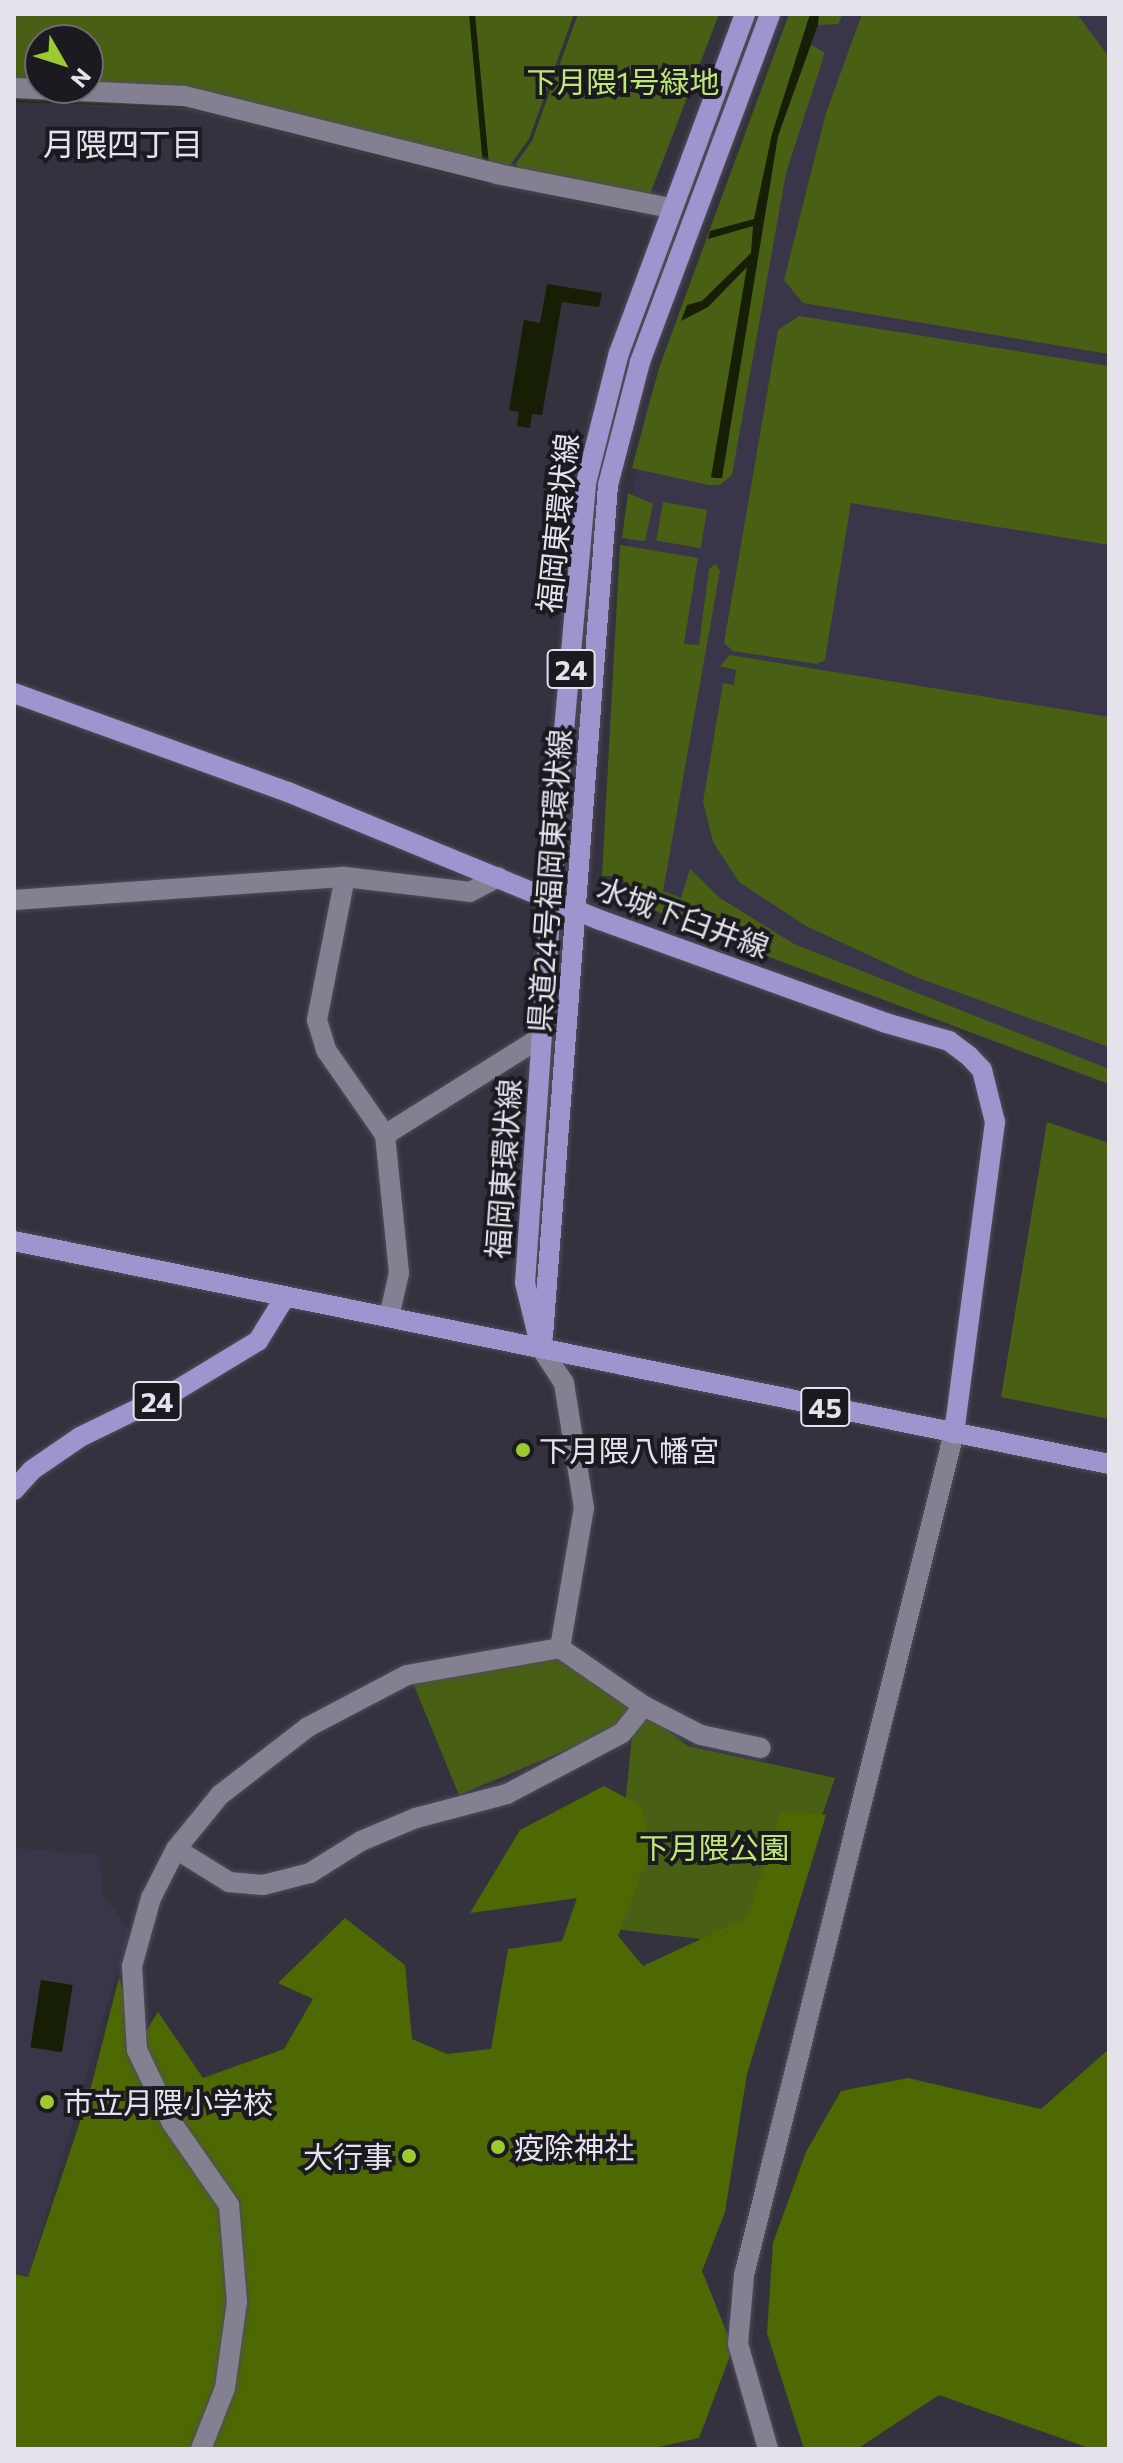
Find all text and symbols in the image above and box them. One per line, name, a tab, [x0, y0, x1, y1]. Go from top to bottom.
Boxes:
north arrow	[24, 24, 104, 104]
text: N	[66, 63, 97, 93]
park label: 下月隈1号緑地	[527, 63, 719, 99]
district label: 月隈四丁目	[43, 124, 203, 162]
street label: 福岡東環状線	[530, 432, 584, 614]
road number: 24	[545, 645, 597, 693]
street label: 県道24号福岡東環状線	[520, 728, 578, 1034]
street label: 水城下臼井線	[592, 869, 774, 965]
street label: 福岡東環状線	[479, 1078, 527, 1260]
road number: 24	[131, 1377, 183, 1425]
road number: 45	[799, 1383, 851, 1431]
place label: 下月隈八幡宮	[539, 1432, 719, 1468]
marker: 下月隈八幡宮	[514, 1441, 532, 1459]
park label: 下月隈公園	[639, 1829, 789, 1865]
place label: 市立月隈小学校	[63, 2084, 273, 2120]
marker: 市立月隈小学校	[38, 2093, 56, 2111]
place label: 疫除神社	[514, 2129, 634, 2165]
place label: 大行事	[303, 2138, 393, 2174]
marker: 疫除神社	[489, 2138, 507, 2156]
marker: 大行事	[400, 2147, 418, 2165]

